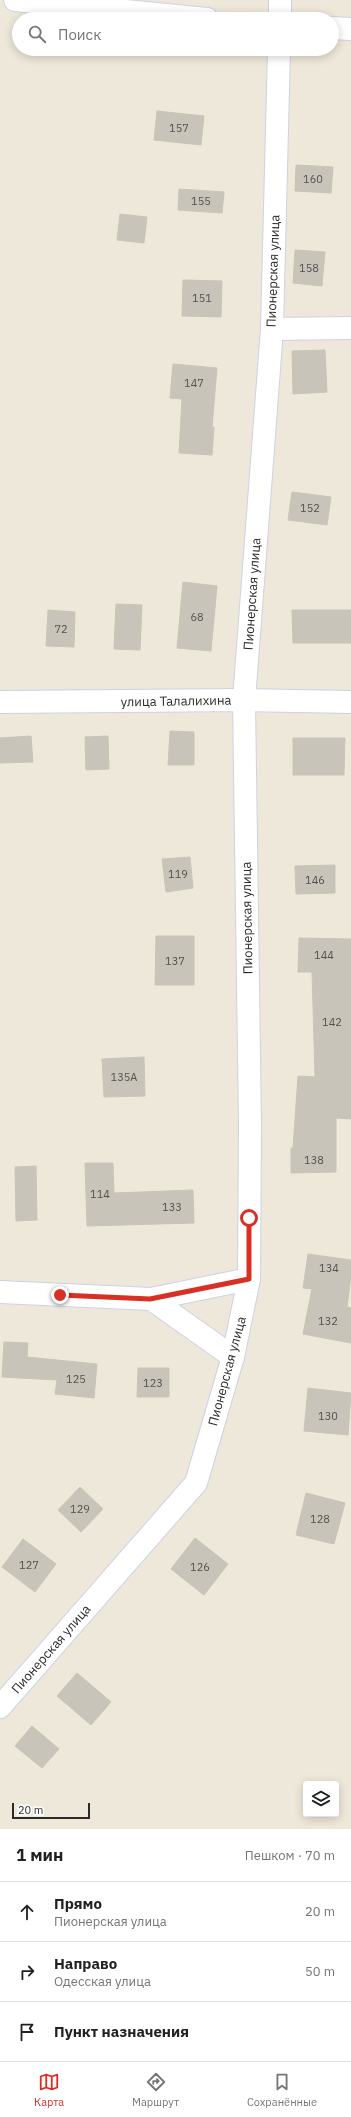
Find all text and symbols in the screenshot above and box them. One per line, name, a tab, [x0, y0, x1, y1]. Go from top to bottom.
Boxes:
search box	[12, 12, 339, 56]
icon: search	[26, 23, 48, 45]
text: Поиск	[58, 25, 101, 44]
house number: 157	[169, 121, 189, 135]
house number: 160	[303, 172, 323, 186]
house number: 155	[191, 194, 211, 208]
street label: Пионерская улица	[263, 214, 283, 328]
house number: 158	[299, 261, 319, 275]
house number: 151	[192, 291, 212, 305]
house number: 147	[184, 376, 204, 390]
house number: 152	[300, 501, 320, 515]
street label: Пионерская улица	[240, 537, 264, 651]
house number: 68	[190, 610, 204, 624]
house number: 72	[54, 622, 68, 636]
street label: улица Талалихина	[120, 692, 232, 710]
street label: Пионерская улица	[238, 861, 256, 975]
house number: 119	[168, 867, 188, 881]
house number: 146	[305, 873, 325, 887]
house number: 144	[314, 948, 334, 962]
house number: 137	[165, 954, 185, 968]
house number: 142	[322, 1015, 342, 1029]
house number: 135А	[111, 1070, 137, 1084]
house number: 138	[304, 1153, 324, 1167]
house number: 114	[90, 1187, 110, 1201]
house number: 133	[162, 1200, 182, 1214]
route start	[240, 1209, 258, 1227]
house number: 134	[319, 1261, 339, 1275]
route end	[51, 1286, 69, 1304]
street label: Пионерская улица	[204, 1314, 250, 1428]
house number: 132	[318, 1314, 338, 1328]
house number: 125	[66, 1372, 86, 1386]
house number: 123	[143, 1376, 163, 1390]
house number: 130	[318, 1409, 338, 1423]
house number: 129	[70, 1502, 90, 1516]
house number: 128	[310, 1512, 330, 1526]
house number: 127	[19, 1558, 39, 1572]
house number: 126	[190, 1560, 210, 1574]
street label: Пионерская улица	[8, 1601, 94, 1697]
map controls	[303, 1781, 339, 1817]
button: layers	[303, 1781, 339, 1817]
scale bar	[12, 1801, 90, 1820]
text: 20 m	[18, 1803, 43, 1817]
text: 1 мин	[16, 1844, 63, 1866]
text: Пешком · 70 m	[245, 1847, 335, 1864]
text: Прямо	[54, 1894, 102, 1913]
icon: ahead	[16, 1901, 38, 1923]
text: 20 m	[305, 1903, 335, 1920]
text: Пионерская улица	[54, 1913, 167, 1930]
text: Направо	[54, 1954, 117, 1973]
icon: right	[16, 1961, 38, 1983]
text: 50 m	[305, 1963, 335, 1980]
text: Одесская улица	[54, 1973, 151, 1990]
icon: arrive	[16, 2021, 38, 2043]
text: Пункт назначения	[54, 2022, 189, 2041]
tab: Карта	[34, 2071, 64, 2109]
tab: Маршрут	[132, 2071, 179, 2109]
tab: Сохранённые	[247, 2071, 317, 2109]

